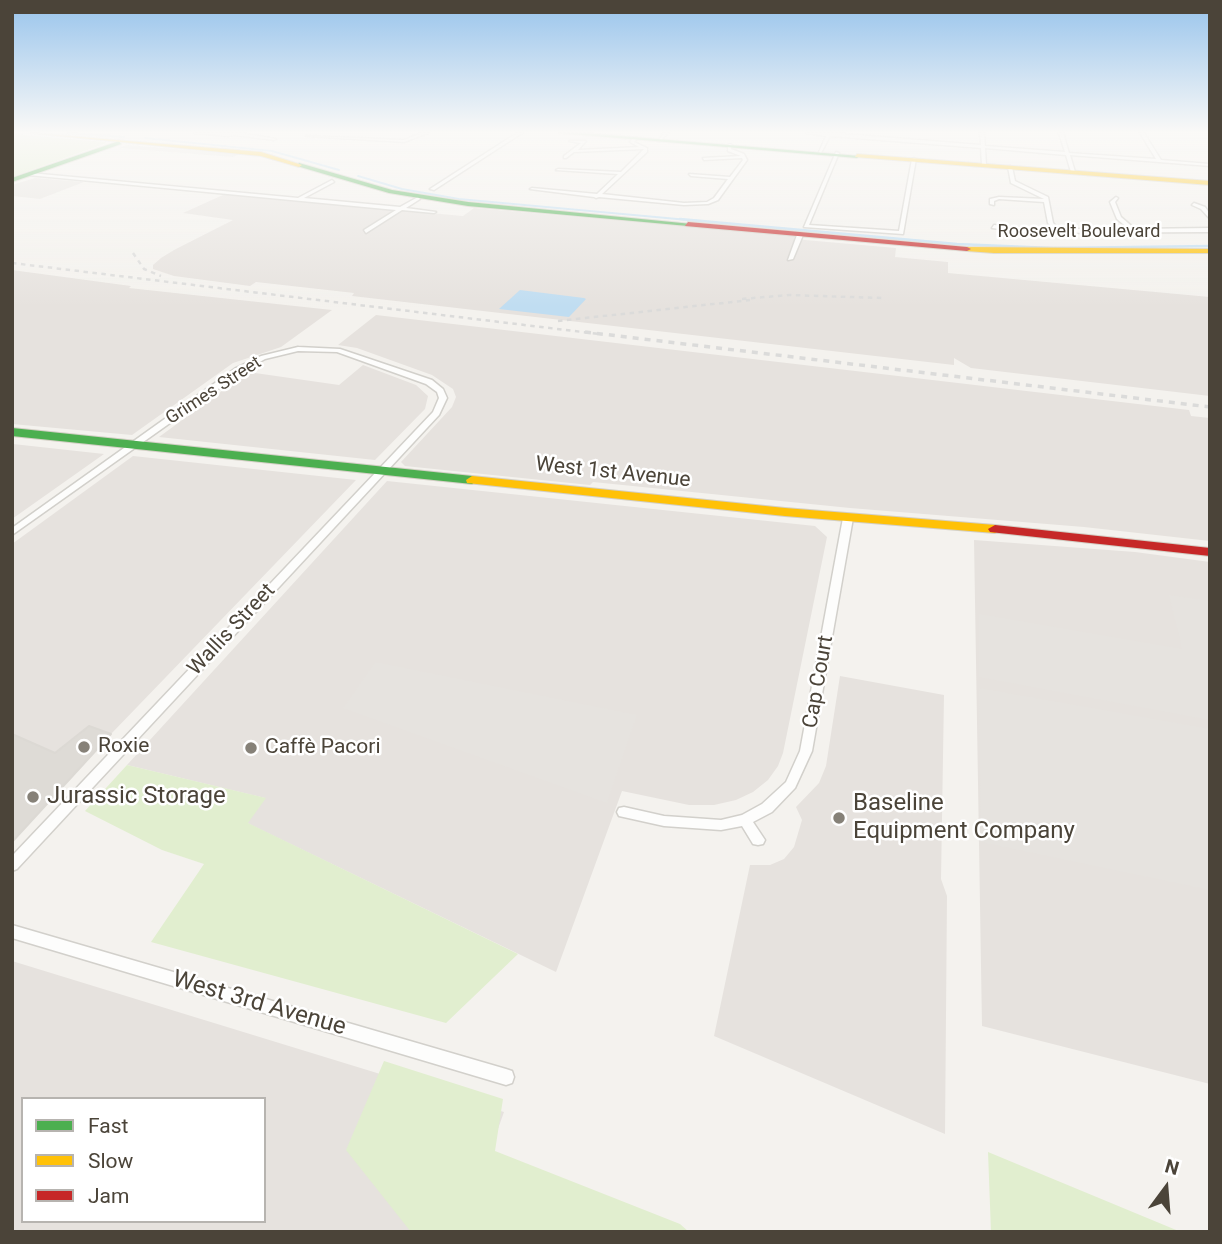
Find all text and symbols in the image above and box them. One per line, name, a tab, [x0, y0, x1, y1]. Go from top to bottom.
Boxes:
street label: Roosevelt Boulevard	[998, 221, 1160, 243]
street label: Grimes Street	[162, 352, 266, 430]
street label: West 1st Avenue	[534, 452, 692, 494]
street label: Wallis Street	[183, 579, 281, 681]
street label: Cap Court	[798, 634, 840, 730]
place label: Roxie	[98, 734, 149, 760]
place label: Caffè Pacori	[265, 735, 381, 761]
marker: Roxie	[76, 739, 92, 755]
marker: Caffè Pacori	[243, 740, 259, 756]
place label: Jurassic Storage	[47, 783, 226, 811]
marker: Jurassic Storage	[25, 789, 41, 805]
place label: Baseline Equipment Company	[853, 790, 1075, 846]
marker: Baseline Equipment Company	[831, 810, 847, 826]
street label: West 3rd Avenue	[169, 965, 349, 1043]
legend	[21, 1097, 266, 1223]
text: Fast	[88, 1114, 128, 1138]
text: Slow	[88, 1149, 133, 1173]
north arrow	[1131, 1153, 1201, 1223]
text: N	[1162, 1154, 1182, 1180]
text: Jam	[88, 1184, 129, 1208]

